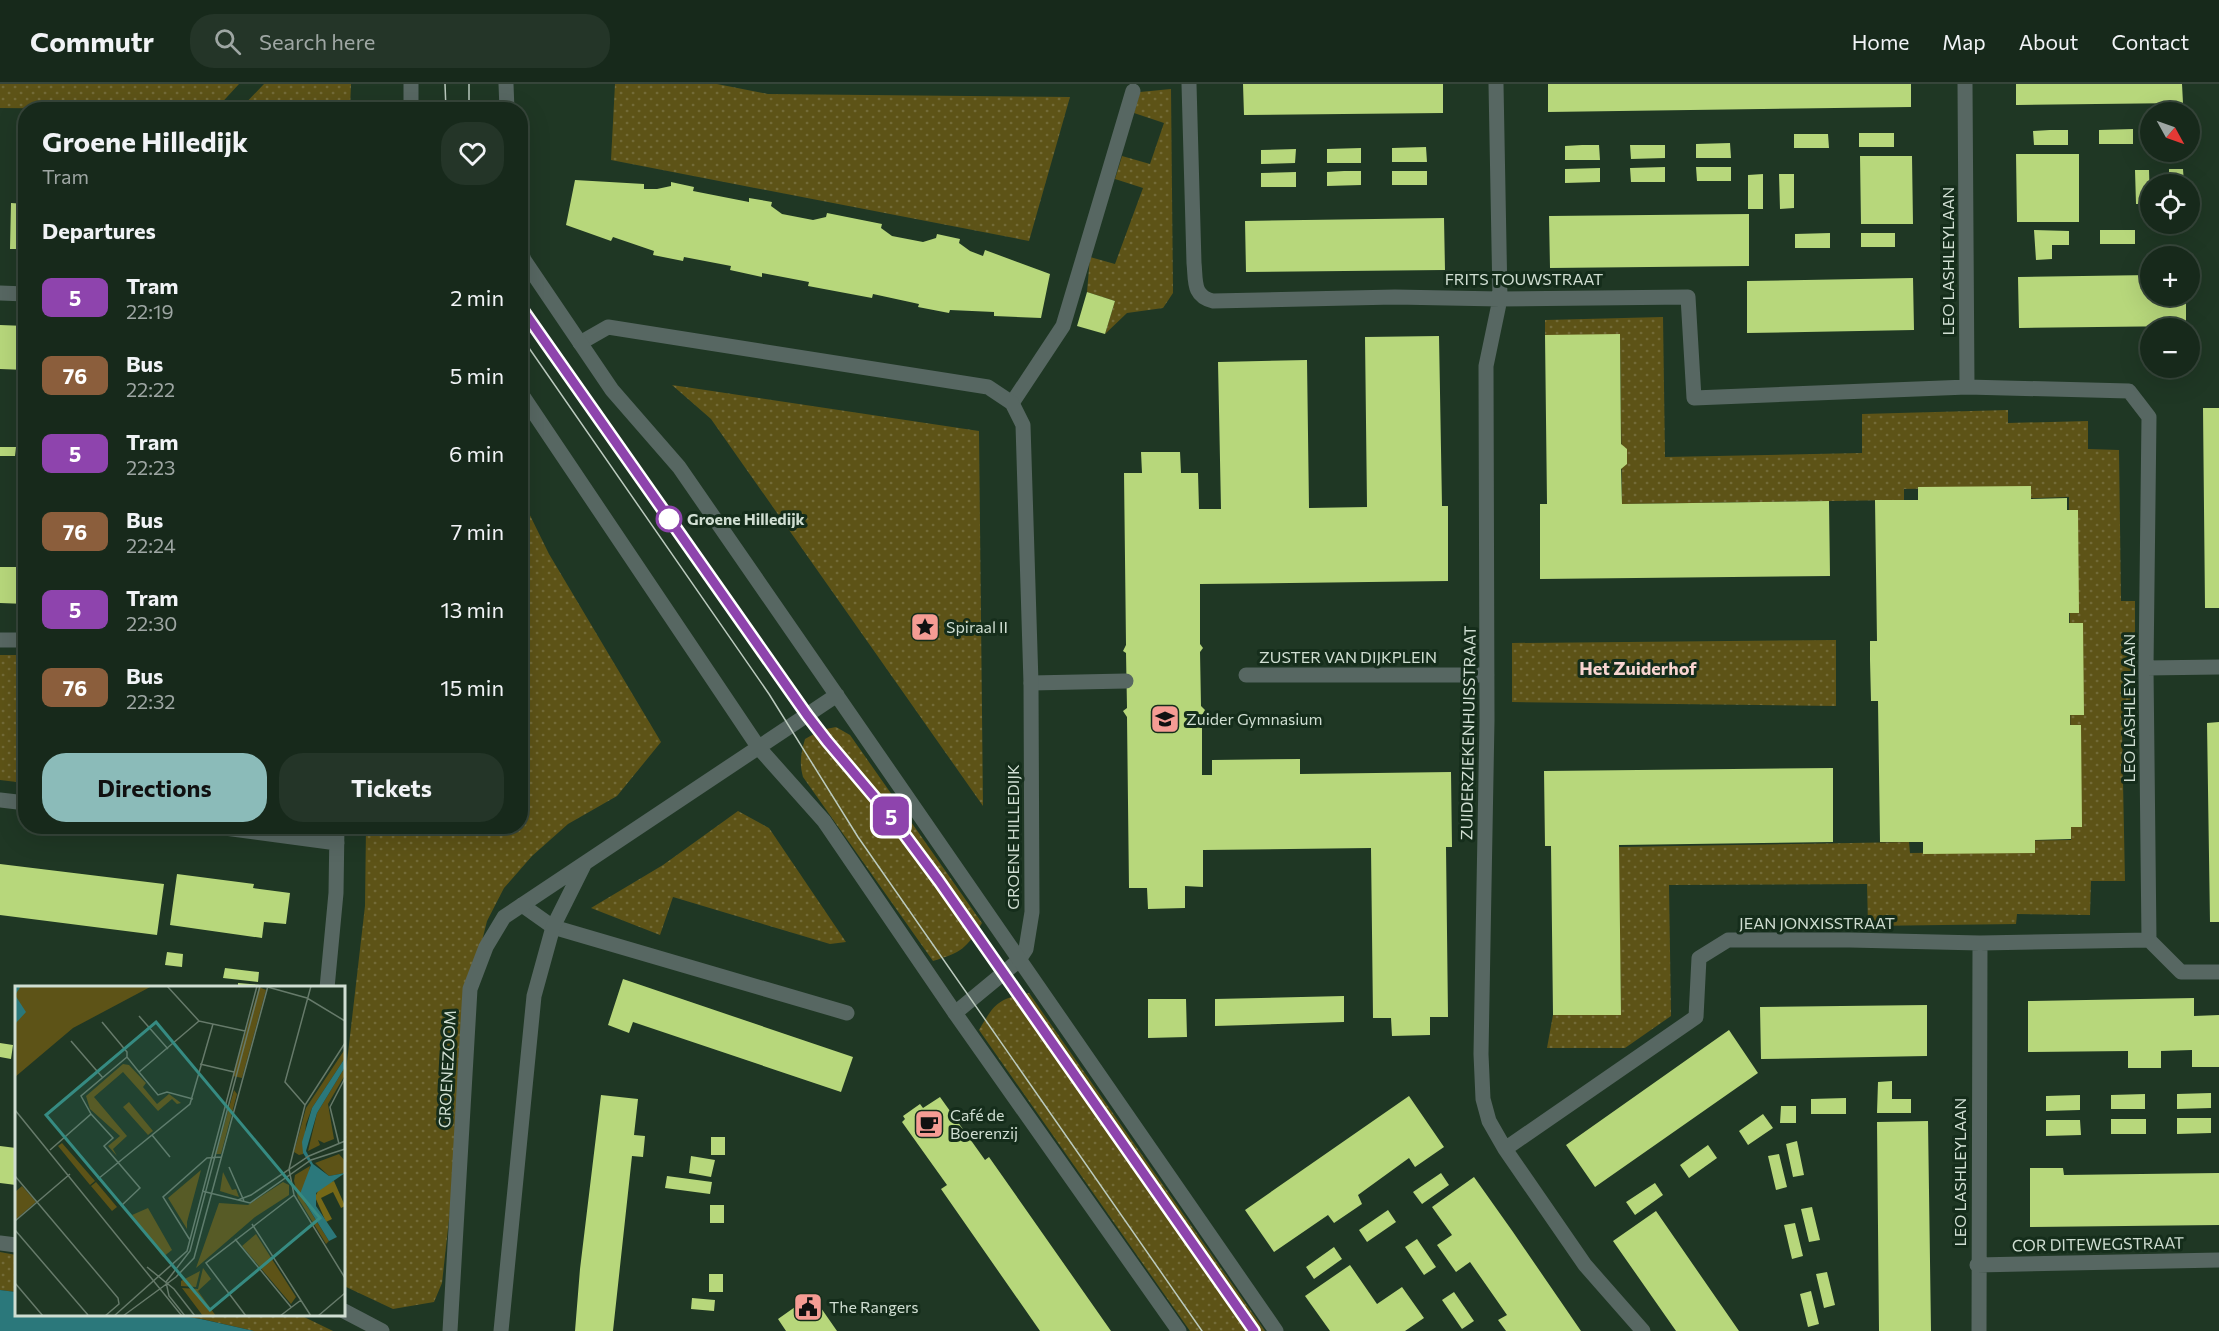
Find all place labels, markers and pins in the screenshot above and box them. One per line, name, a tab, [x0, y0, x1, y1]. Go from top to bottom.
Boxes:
marker: Groene Hilledijk	[656, 506, 682, 532]
place label: Groene Hilledijk	[687, 509, 806, 528]
place icon: Spiraal II	[909, 611, 941, 643]
place label: Spiraal II	[946, 617, 1008, 636]
school or university icon: Zuider Gymnasium	[1149, 703, 1181, 735]
place label: Zuider Gymnasium	[1186, 709, 1322, 728]
place label: Café de Boerenzij	[950, 1105, 1018, 1142]
cafe icon: Café de Boerenzij	[913, 1108, 945, 1140]
public building icon: The Rangers	[792, 1291, 824, 1323]
place label: The Rangers	[829, 1297, 919, 1316]

